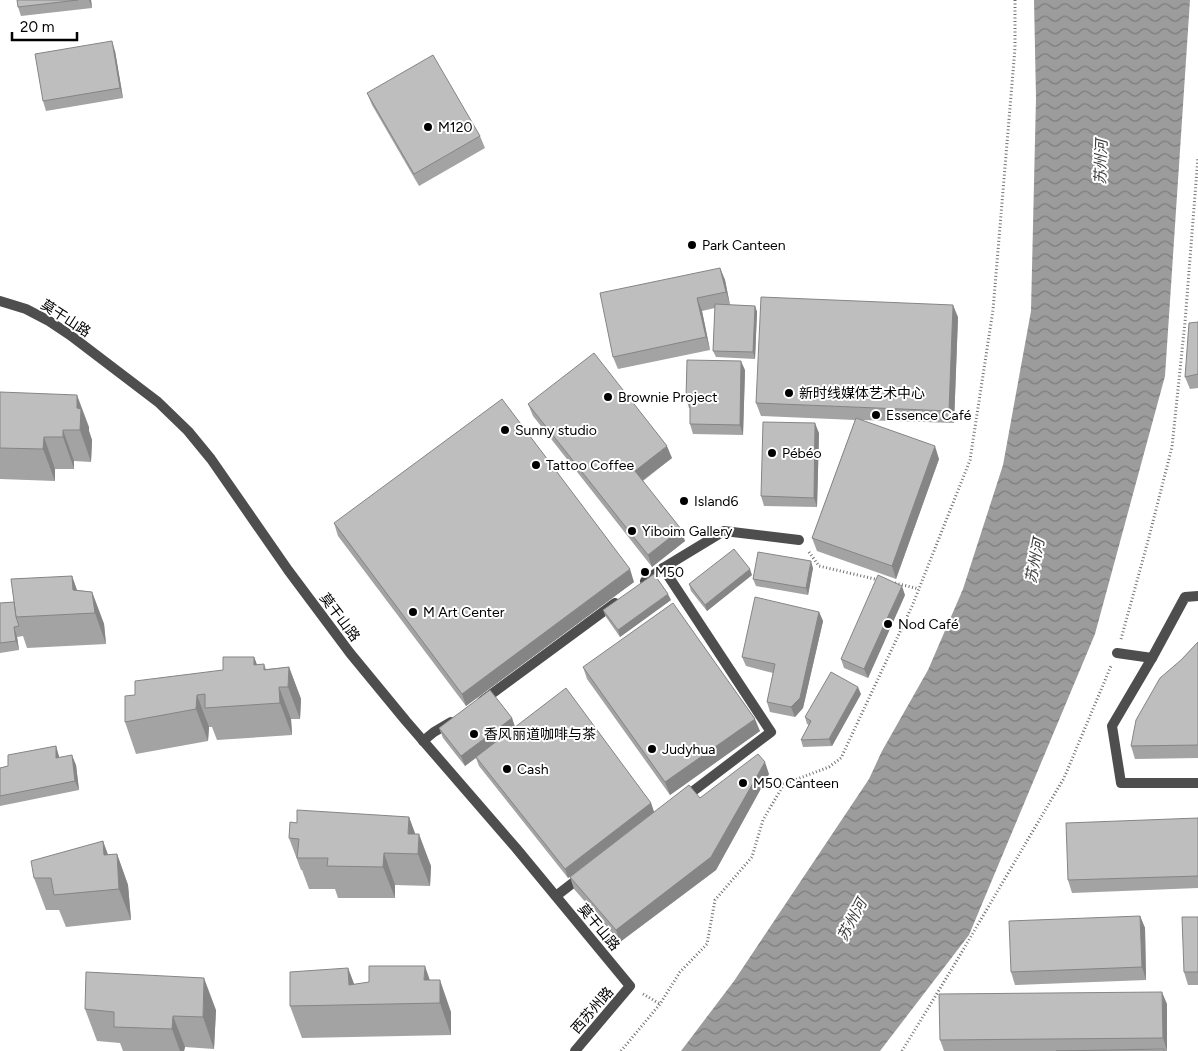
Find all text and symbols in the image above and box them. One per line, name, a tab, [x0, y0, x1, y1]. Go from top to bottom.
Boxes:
scale bar	[12, 10, 78, 42]
text: 20 m	[20, 18, 54, 36]
place label: M120	[438, 119, 472, 136]
marker: M120	[422, 121, 434, 133]
water label: 苏州河	[1091, 136, 1111, 185]
place label: Park Canteen	[702, 237, 786, 254]
marker: Park Canteen	[686, 239, 698, 251]
street label: 莫干山路	[38, 296, 94, 341]
place label: 新时线媒体艺术中心	[799, 385, 925, 402]
marker: 新时线媒体艺术中心	[783, 387, 795, 399]
place label: Brownie Project	[618, 389, 718, 406]
marker: Brownie Project	[602, 391, 614, 403]
place label: Essence Café	[886, 407, 972, 424]
marker: Essence Café	[870, 409, 882, 421]
place label: Sunny studio	[515, 422, 597, 439]
marker: Sunny studio	[499, 424, 511, 436]
place label: Pébéo	[782, 445, 822, 462]
marker: Pébéo	[766, 447, 778, 459]
place label: Tattoo Coffee	[546, 457, 634, 474]
marker: Tattoo Coffee	[530, 459, 542, 471]
place label: Island6	[694, 493, 739, 510]
marker: Island6	[678, 495, 690, 507]
place label: Yiboim Gallery	[642, 523, 733, 540]
marker: Yiboim Gallery	[626, 525, 638, 537]
water label: 苏州河	[1022, 534, 1049, 585]
place label: M50	[655, 564, 684, 581]
marker: M50	[639, 566, 651, 578]
street label: 莫干山路	[316, 590, 363, 645]
place label: M Art Center	[423, 604, 505, 621]
marker: M Art Center	[407, 606, 419, 618]
place label: Nod Café	[898, 616, 959, 633]
marker: Nod Café	[882, 618, 894, 630]
place label: 香风丽道咖啡与茶	[484, 726, 596, 743]
marker: 香风丽道咖啡与茶	[468, 728, 480, 740]
place label: Judyhua	[662, 741, 715, 758]
marker: Judyhua	[646, 743, 658, 755]
place label: Cash	[517, 761, 549, 778]
marker: Cash	[501, 763, 513, 775]
place label: M50 Canteen	[753, 775, 839, 792]
marker: M50 Canteen	[737, 777, 749, 789]
water label: 苏州河	[833, 893, 872, 944]
street label: 莫干山路	[574, 900, 623, 954]
street label: 西苏州路	[568, 984, 617, 1037]

